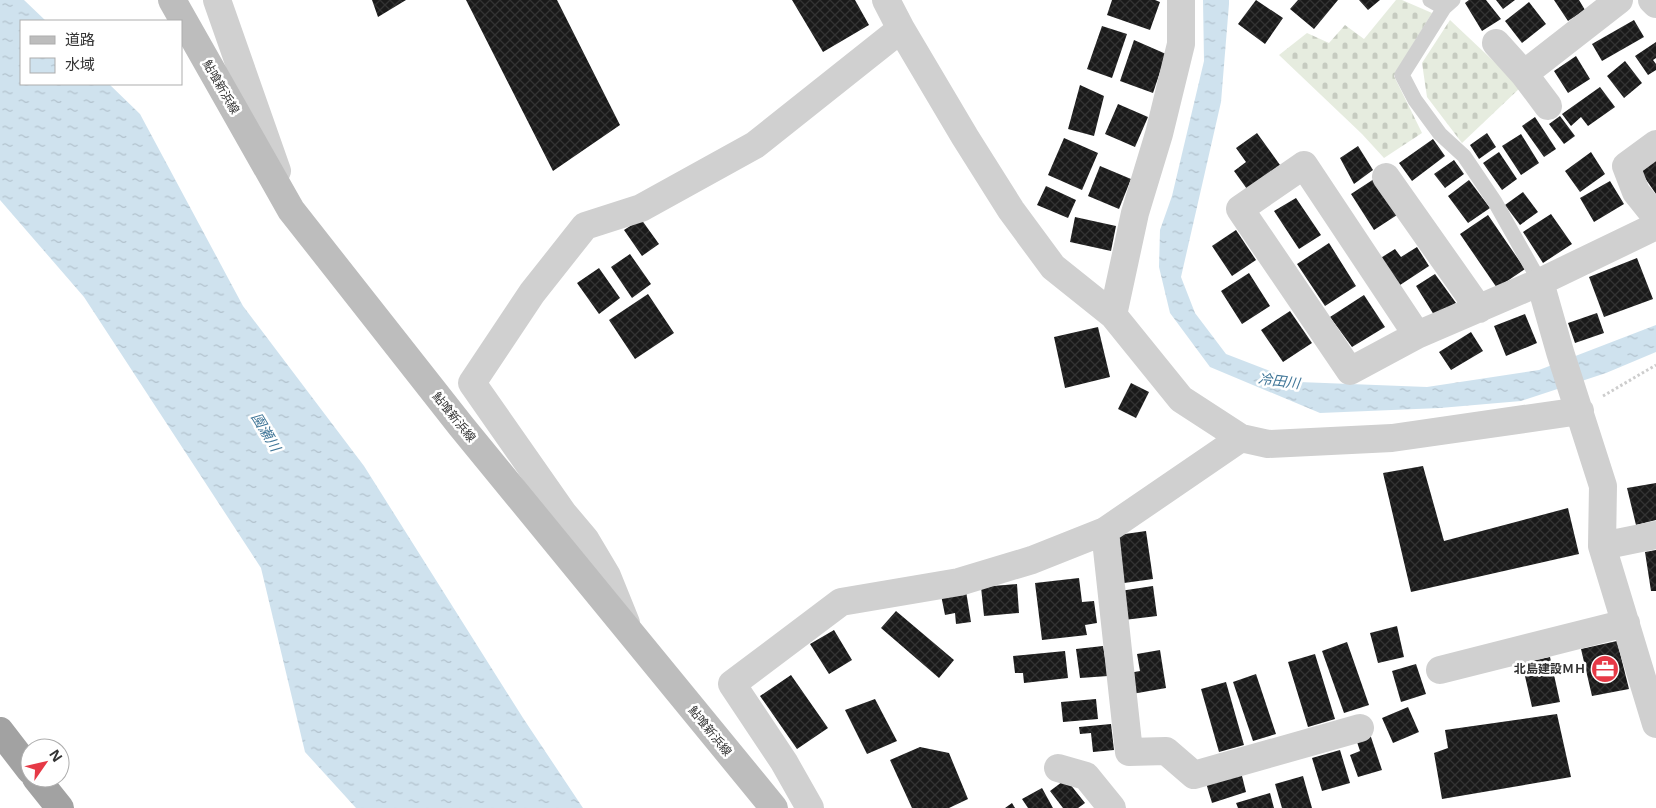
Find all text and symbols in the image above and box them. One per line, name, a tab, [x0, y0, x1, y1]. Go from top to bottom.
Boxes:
legend	[20, 20, 182, 85]
text: 道路	[65, 29, 95, 49]
text: 水域	[65, 54, 95, 74]
street label: 鮎喰新浜線	[199, 57, 244, 117]
water label: 冷田川	[1257, 369, 1303, 393]
street label: 鮎喰新浜線	[429, 388, 480, 445]
water label: 園瀬川	[247, 409, 286, 456]
office icon: 北島建設ＭＨ	[1590, 654, 1620, 684]
place label: 北島建設ＭＨ	[1514, 660, 1586, 677]
street label: 鮎喰新浜線	[685, 702, 736, 759]
north arrow	[20, 738, 70, 788]
text: N	[45, 745, 67, 765]

